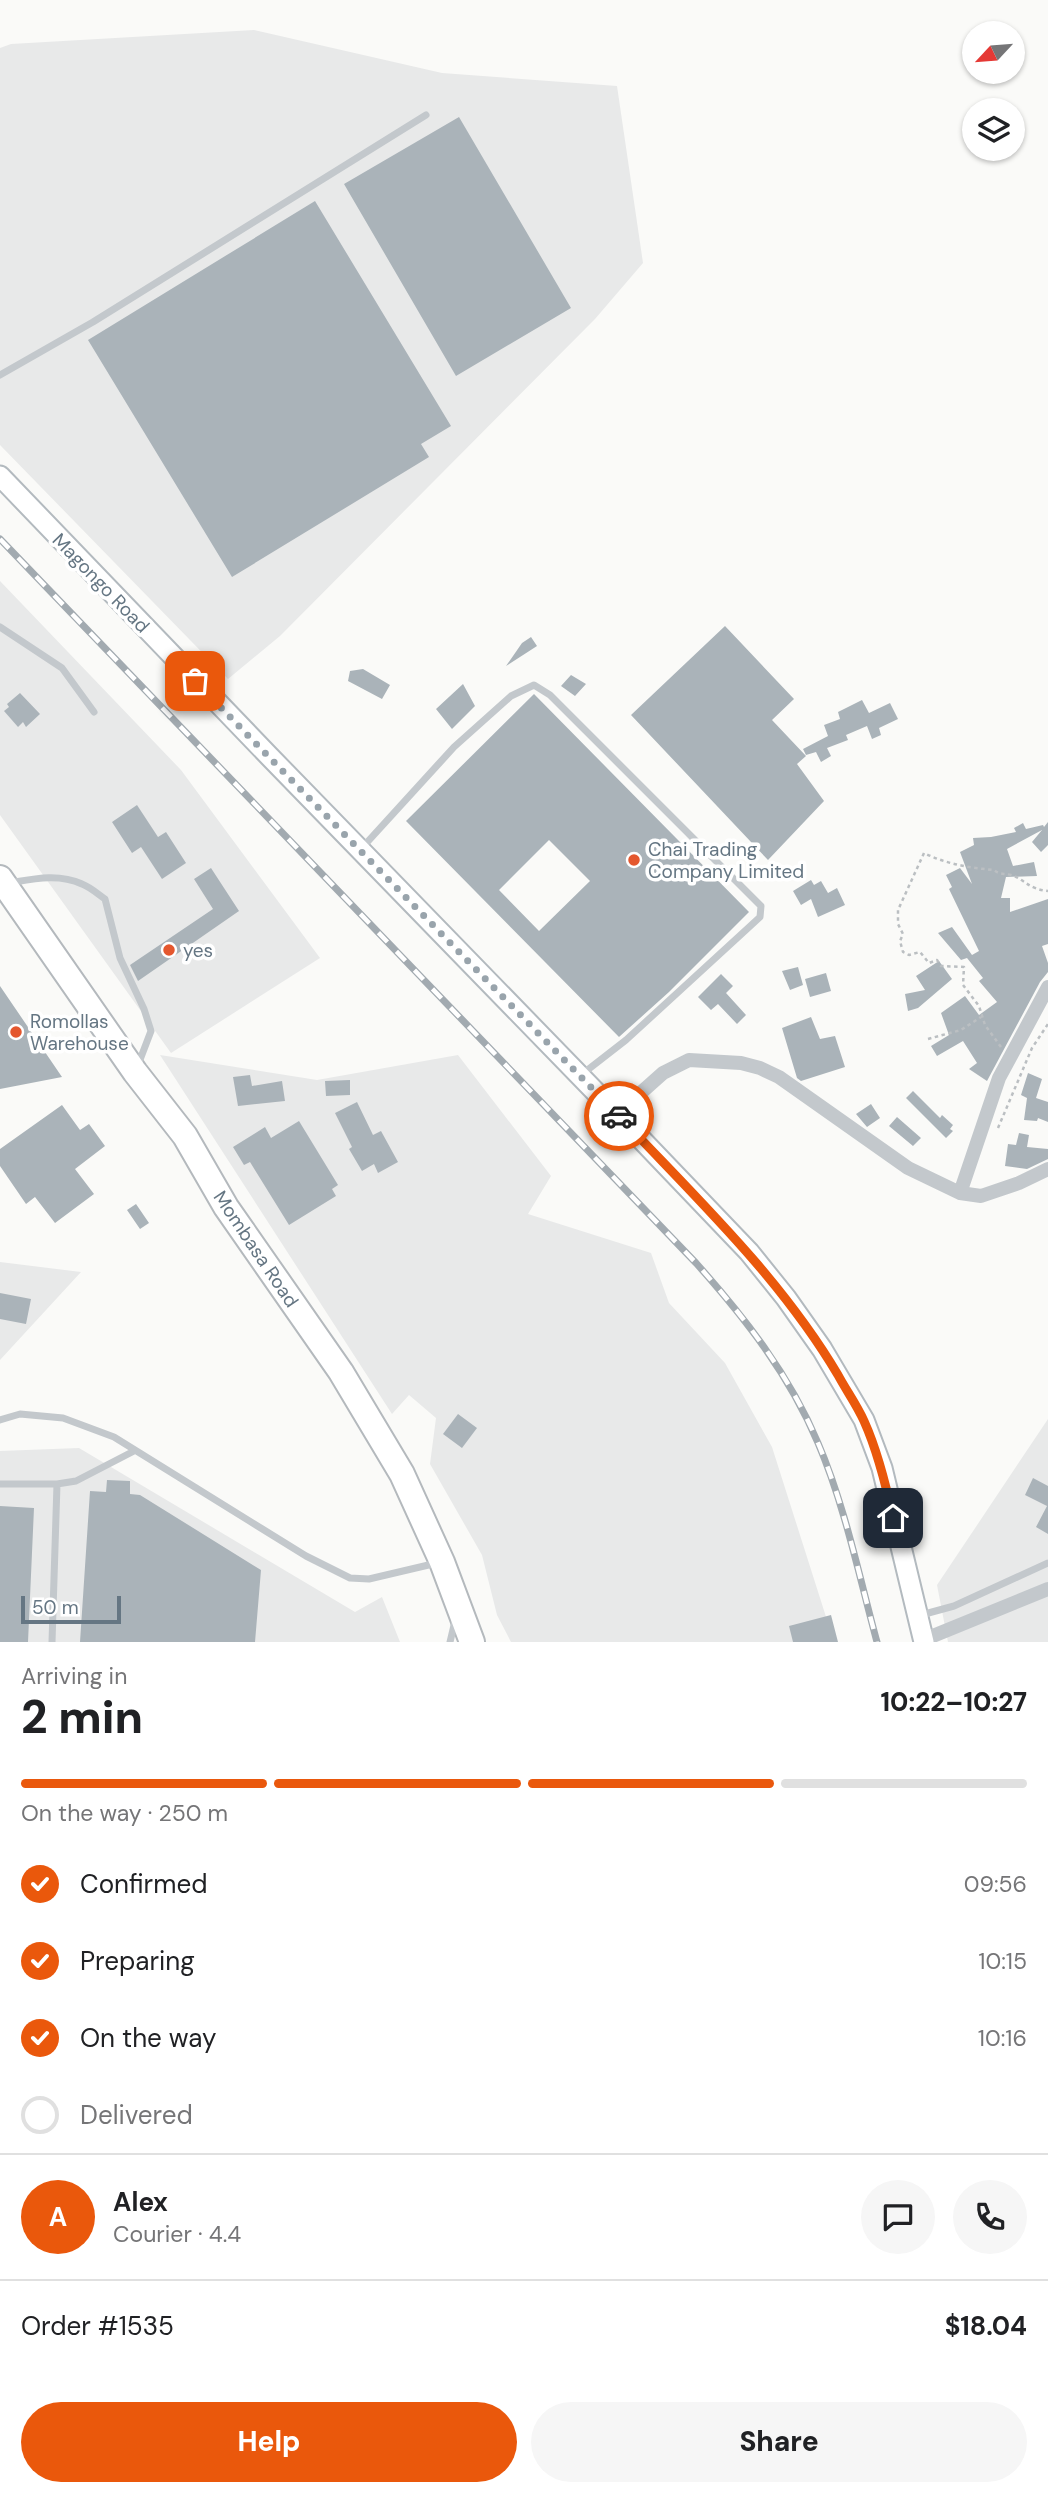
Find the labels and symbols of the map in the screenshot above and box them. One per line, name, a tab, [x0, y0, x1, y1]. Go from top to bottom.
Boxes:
north arrow	[962, 21, 1026, 84]
street label: Magongo Road	[47, 528, 155, 638]
pin	[165, 651, 225, 711]
place label: Chai Trading Company Limited	[648, 837, 804, 884]
marker: Chai Trading Company Limited	[626, 852, 642, 868]
place label: yes	[183, 938, 213, 963]
marker: yes	[161, 942, 177, 958]
place label: Romollas Warehouse	[30, 1009, 129, 1056]
marker: Romollas Warehouse	[8, 1024, 24, 1040]
courier	[584, 1081, 654, 1151]
street label: Mombasa Road	[208, 1186, 304, 1312]
pin	[863, 1488, 923, 1548]
scale bar	[21, 1593, 121, 1625]

